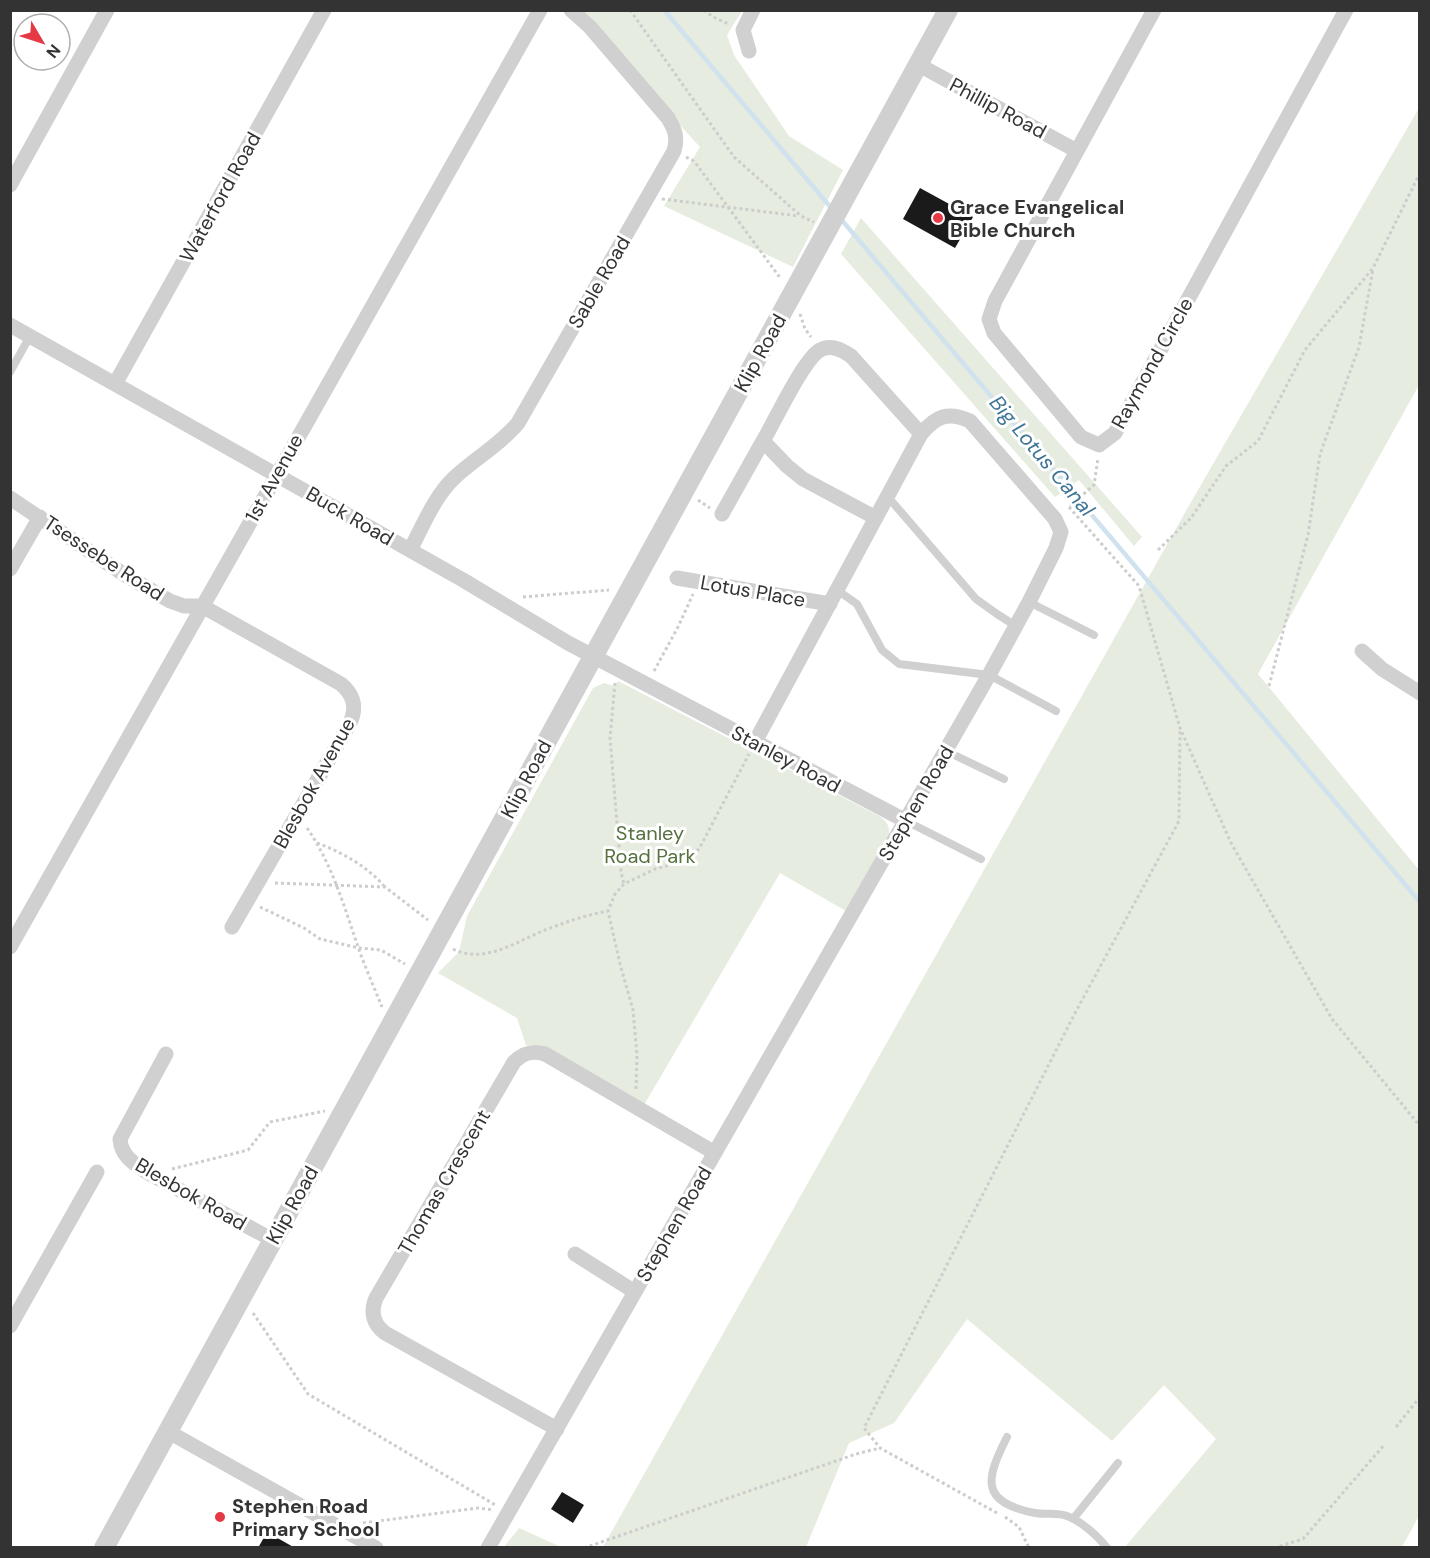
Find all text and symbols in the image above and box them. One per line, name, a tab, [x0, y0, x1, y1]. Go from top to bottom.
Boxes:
north arrow	[12, 12, 72, 72]
text: N	[41, 40, 65, 62]
street label: Phillip Road	[945, 72, 1051, 144]
street label: Waterford Road	[173, 127, 267, 267]
place label: Grace Evangelical Bible Church	[950, 194, 1124, 243]
marker: Grace Evangelical Bible Church	[931, 211, 945, 225]
street label: Sable Road	[562, 231, 636, 333]
street label: Raymond Circle	[1105, 293, 1199, 433]
street label: Klip Road	[728, 309, 792, 397]
water label: Big Lotus Canal	[983, 390, 1101, 523]
street label: 1st Avenue	[239, 429, 309, 527]
street label: Buck Road	[302, 481, 398, 551]
street label: Tsessebe Road	[39, 509, 169, 607]
street label: Lotus Place	[699, 569, 807, 613]
street label: Blesbok Avenue	[267, 713, 361, 853]
street label: Stanley Road	[727, 719, 845, 799]
street label: Klip Road	[494, 735, 558, 823]
street label: Stephen Road	[872, 741, 960, 865]
park label: Stanley Road Park	[604, 820, 696, 869]
street label: Thomas Crescent	[392, 1105, 496, 1259]
street label: Blesbok Road	[131, 1152, 251, 1236]
street label: Klip Road	[260, 1161, 324, 1249]
street label: Stephen Road	[630, 1162, 718, 1286]
place label: Stephen Road Primary School	[232, 1493, 380, 1542]
marker: Stephen Road Primary School	[213, 1510, 227, 1524]

